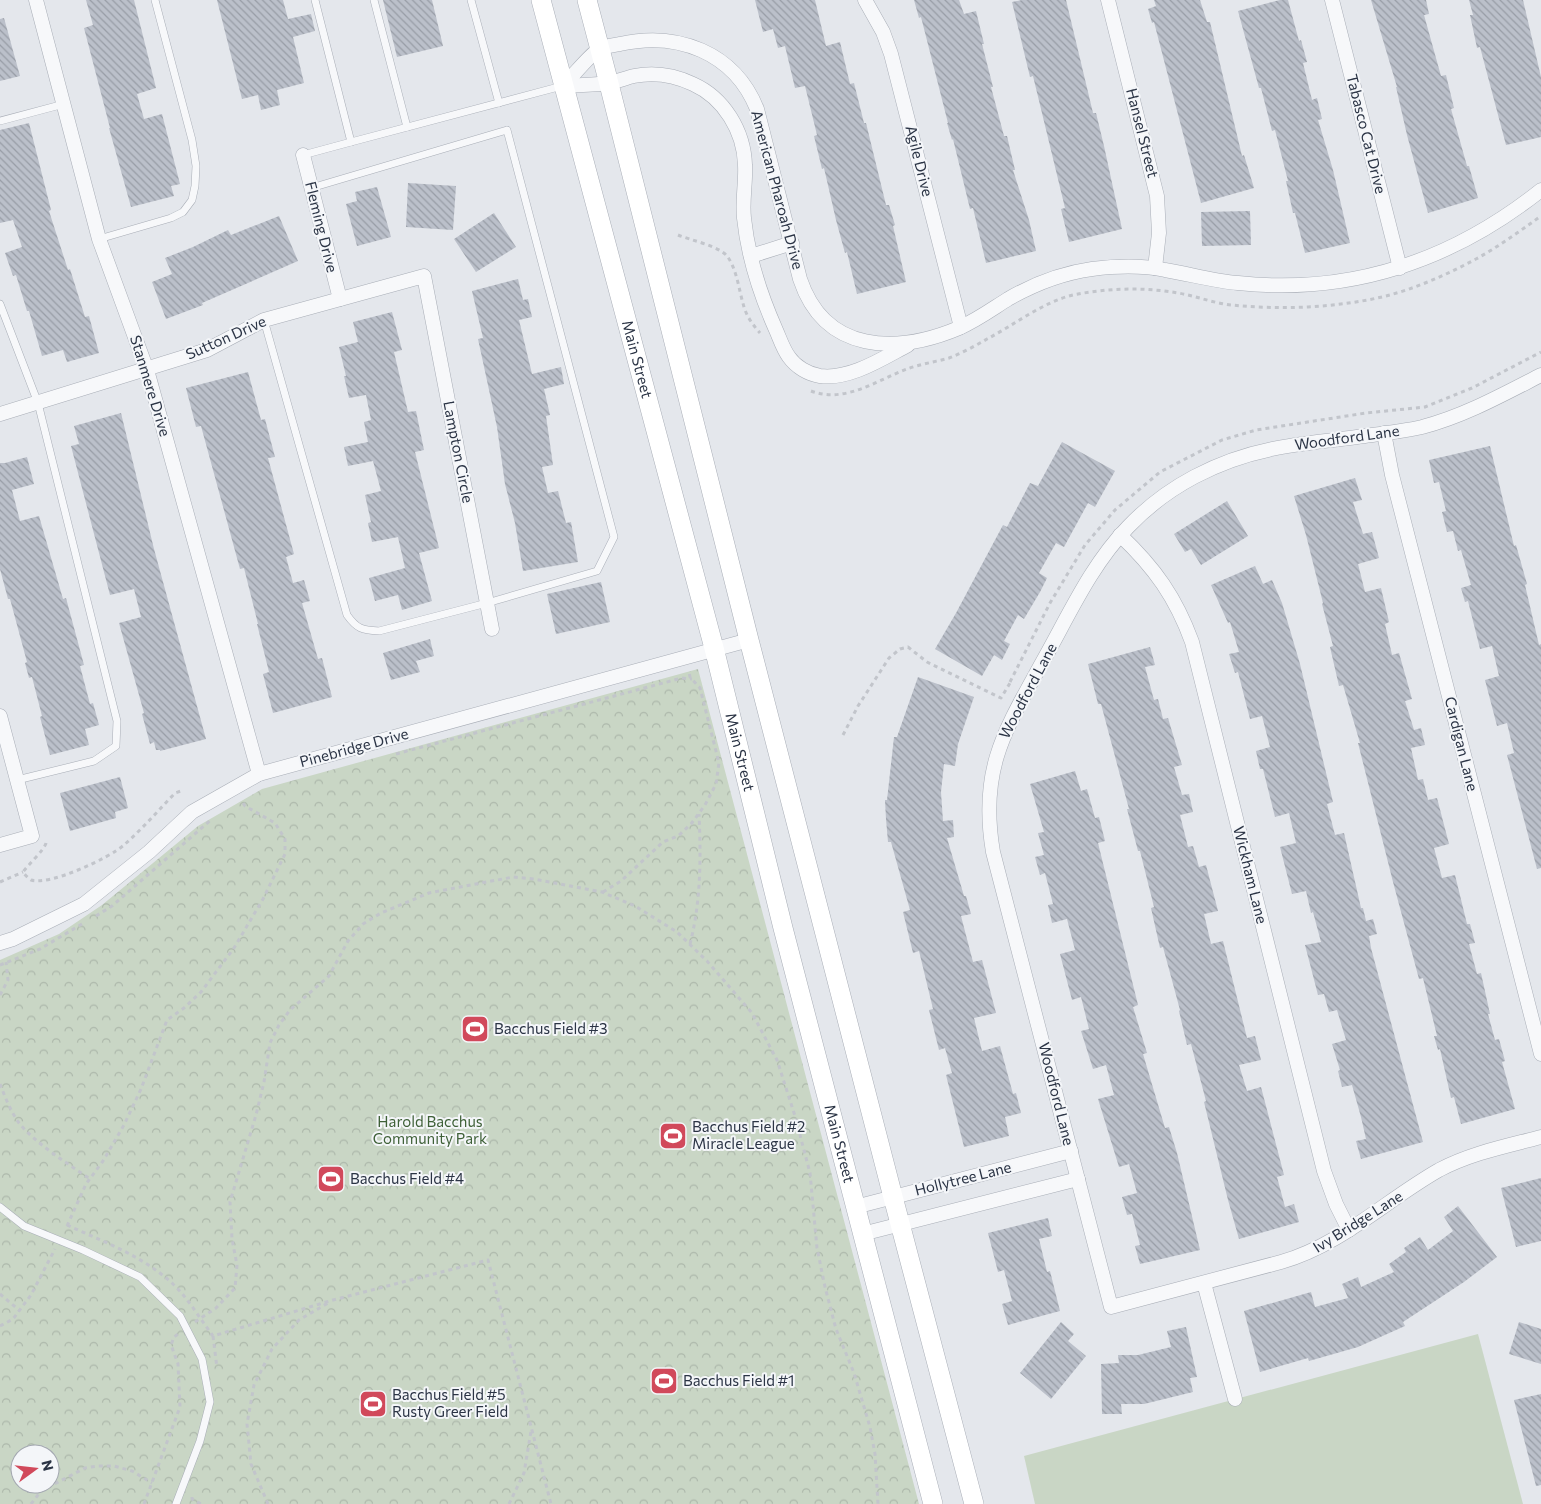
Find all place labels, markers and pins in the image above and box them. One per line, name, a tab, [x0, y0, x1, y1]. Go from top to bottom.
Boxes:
sports icon: Bacchus Field #3	[460, 1014, 490, 1044]
place label: Bacchus Field #3	[494, 1019, 608, 1037]
place label: Bacchus Field #2 Miracle League	[692, 1117, 805, 1152]
sports icon: Bacchus Field #2 Miracle League	[658, 1121, 688, 1151]
sports icon: Bacchus Field #4	[316, 1164, 346, 1194]
place label: Bacchus Field #4	[350, 1169, 464, 1187]
sports icon: Bacchus Field #1	[649, 1366, 679, 1396]
place label: Bacchus Field #1	[683, 1371, 794, 1389]
place label: Bacchus Field #5 Rusty Greer Field	[392, 1385, 508, 1420]
sports icon: Bacchus Field #5 Rusty Greer Field	[358, 1389, 388, 1419]

